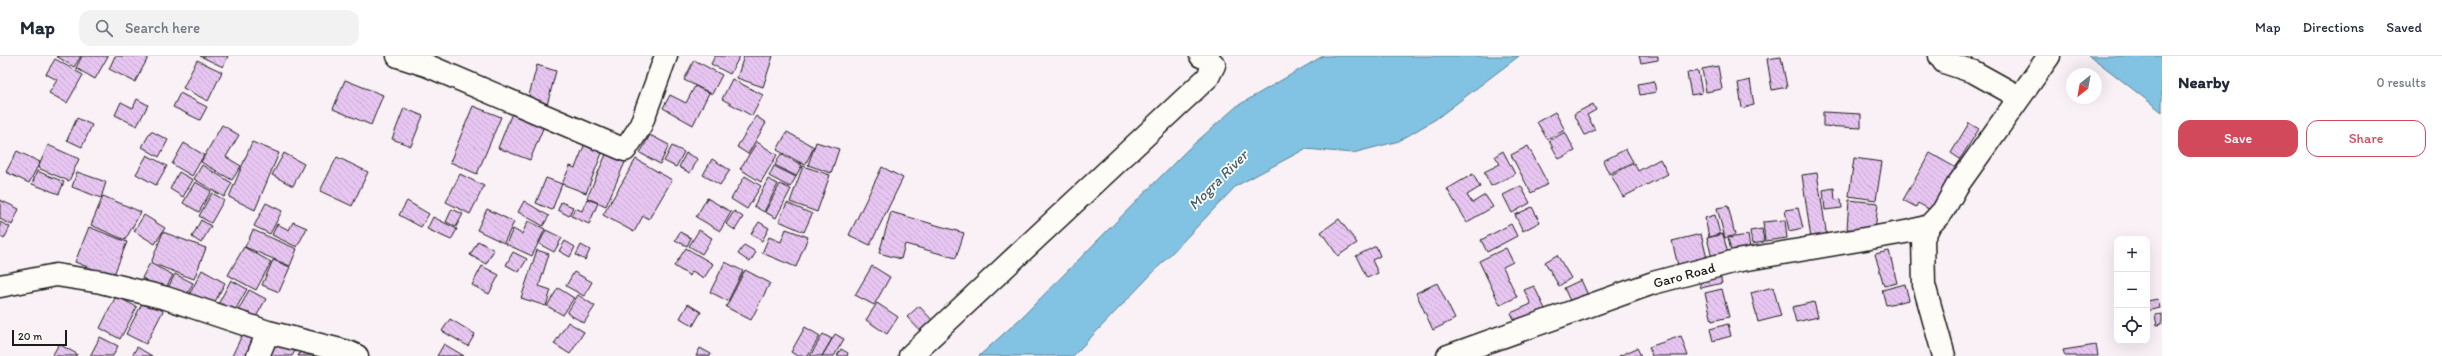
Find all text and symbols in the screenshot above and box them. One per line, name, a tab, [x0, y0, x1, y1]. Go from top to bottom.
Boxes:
search box	[79, 10, 359, 46]
text: Map	[20, 16, 55, 39]
icon: search	[93, 17, 115, 39]
text: Search here	[125, 19, 200, 37]
text: Map	[2255, 19, 2281, 36]
text: Directions	[2303, 19, 2364, 36]
text: Saved	[2386, 19, 2422, 36]
north arrow	[2066, 68, 2102, 104]
text: Nearby	[2178, 72, 2230, 92]
text: 0 results	[2376, 75, 2426, 90]
button: Save	[2178, 120, 2298, 157]
button: Share	[2306, 120, 2426, 157]
water label: Mogra River	[1185, 145, 1253, 213]
map controls	[2114, 236, 2150, 344]
button: +	[2114, 236, 2150, 272]
street label: Garo Road	[1651, 259, 1717, 292]
button: −	[2114, 272, 2150, 308]
button: locate	[2114, 308, 2150, 344]
scale bar	[12, 328, 67, 347]
text: 20 m	[18, 330, 42, 343]

